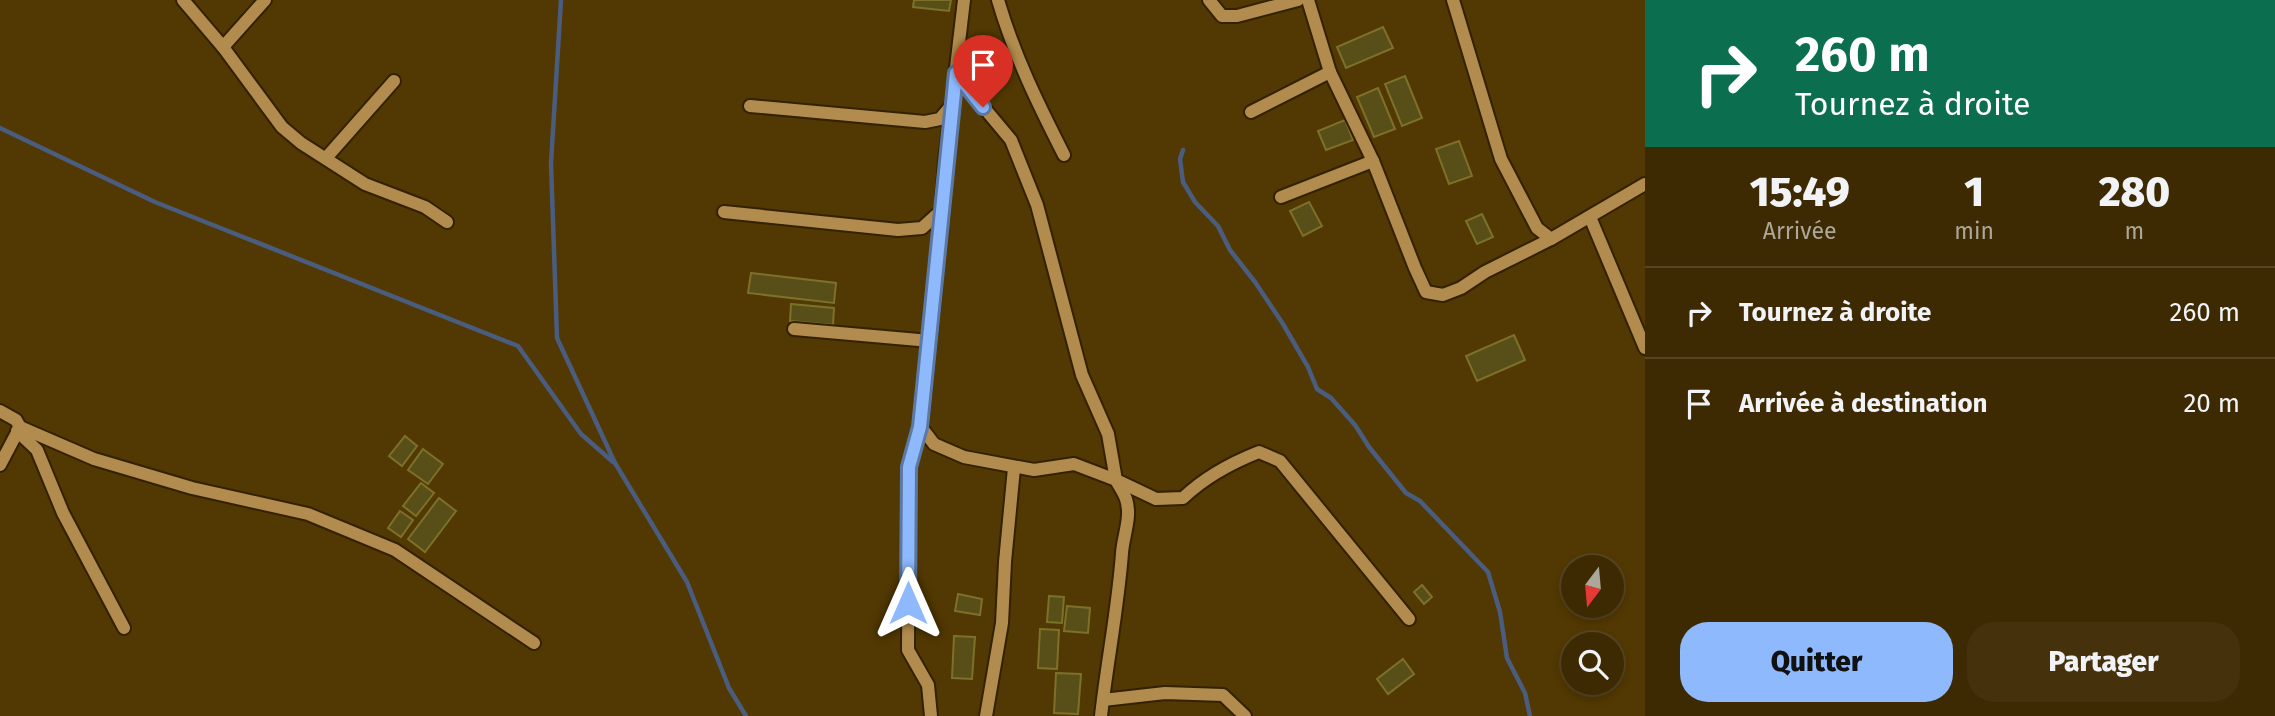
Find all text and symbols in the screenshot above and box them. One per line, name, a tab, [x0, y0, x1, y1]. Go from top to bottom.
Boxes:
text: 260 m	[1795, 25, 1930, 84]
icon: right	[1680, 28, 1771, 119]
pin	[953, 35, 1013, 107]
icon: arrive	[964, 46, 1002, 84]
text: Tournez à droite	[1795, 85, 2031, 123]
text: 15:49	[1750, 167, 1850, 217]
text: 1	[1964, 167, 1984, 217]
text: 280	[2099, 167, 2170, 217]
text: Arrivée	[1763, 217, 1837, 245]
text: min	[1954, 217, 1994, 245]
text: m	[2125, 217, 2144, 245]
icon: right	[1680, 294, 1718, 332]
text: Tournez à droite	[1739, 297, 1931, 328]
text: 260 m	[2170, 297, 2240, 328]
icon: arrive	[1680, 385, 1718, 423]
text: Arrivée à destination	[1739, 388, 1988, 419]
text: 20 m	[2183, 388, 2240, 419]
north arrow	[1561, 555, 1624, 618]
map controls	[1561, 555, 1624, 695]
position arrow	[871, 566, 945, 640]
button: Quitter	[1680, 622, 1953, 702]
button: Partager	[1967, 622, 2240, 702]
button: search	[1561, 632, 1624, 695]

